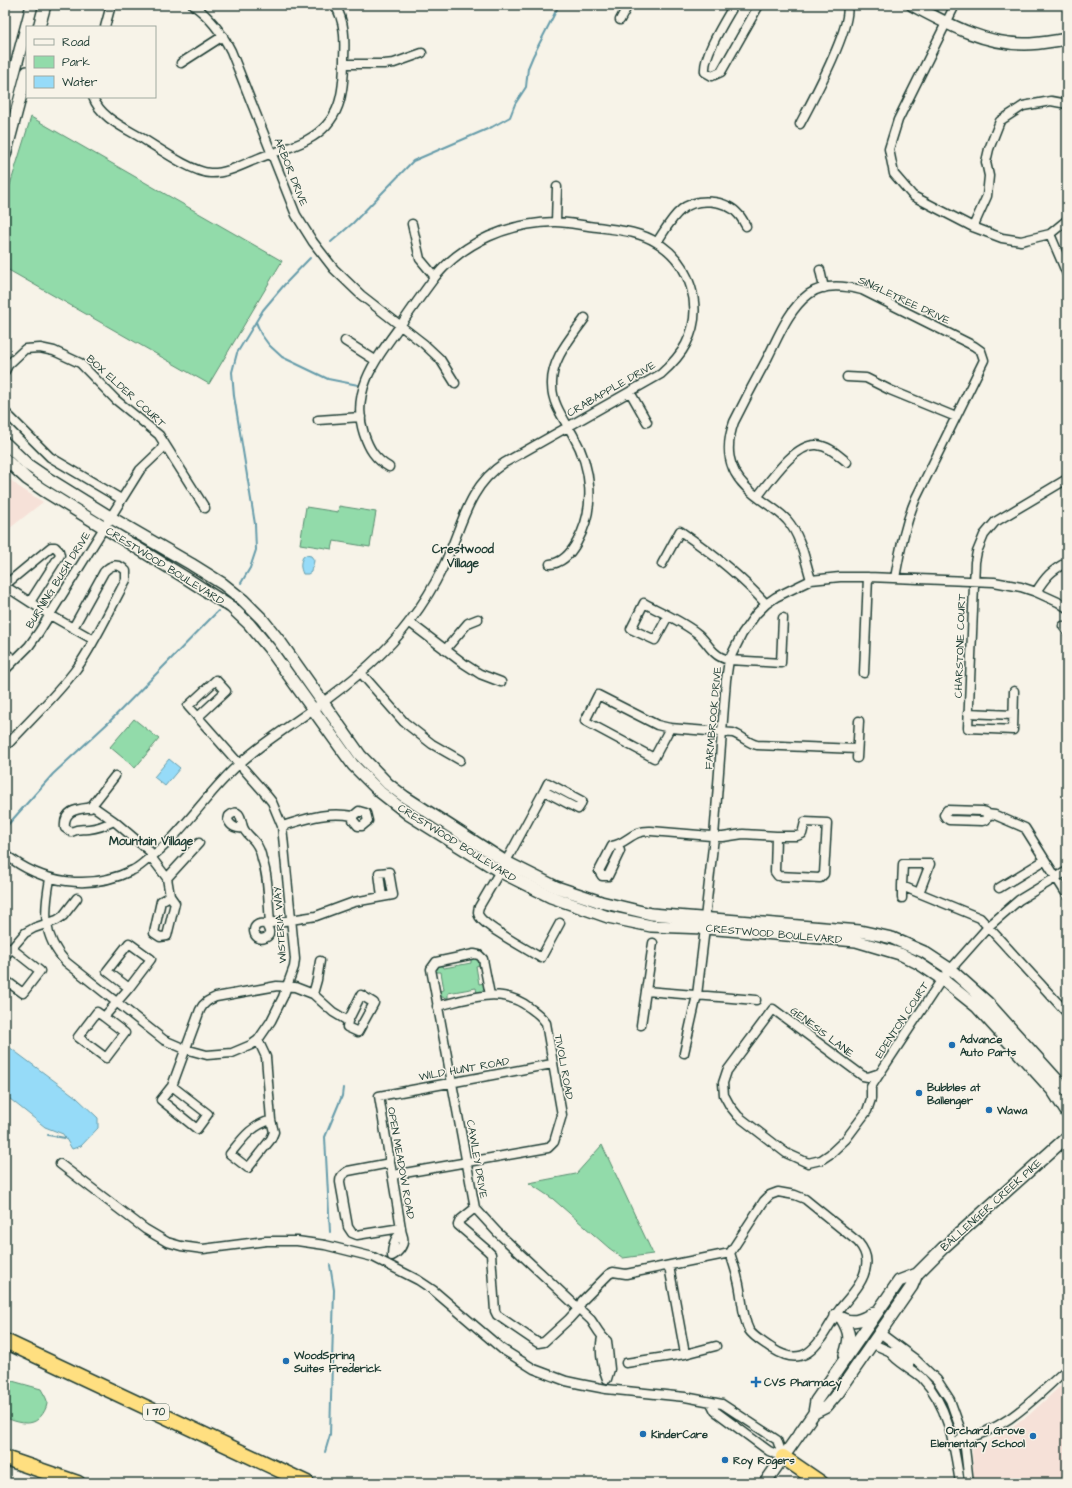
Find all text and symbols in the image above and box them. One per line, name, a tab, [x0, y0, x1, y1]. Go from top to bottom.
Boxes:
legend	[26, 26, 156, 98]
text: Road	[62, 34, 90, 51]
text: Park	[62, 54, 90, 71]
text: Water	[62, 74, 98, 91]
street label: ARBOR DRIVE	[270, 136, 312, 209]
street label: SINGLETREE DRIVE	[856, 272, 953, 328]
street label: BOX ELDER COURT	[83, 351, 169, 431]
street label: CRABAPPLE DRIVE	[564, 357, 659, 421]
street label: CRESTWOOD BOULEVARD	[103, 523, 227, 609]
street label: BURNING BUSH DRIVE	[22, 528, 94, 631]
district label: Crestwood Village	[432, 541, 495, 574]
street label: CHARSTONE COURT	[951, 593, 969, 698]
street label: FARMBROOK DRIVE	[701, 666, 725, 770]
street label: CRESTWOOD BOULEVARD	[395, 800, 519, 886]
district label: Mountain Village	[109, 833, 194, 852]
street label: WISTERIA WAY	[270, 886, 290, 964]
street label: CRESTWOOD BOULEVARD	[705, 921, 843, 947]
street label: EDENTON COURT	[872, 979, 932, 1061]
street label: GENESIS LANE	[787, 1003, 857, 1061]
place label: Advance Auto Parts	[960, 1032, 1017, 1060]
street label: TIVOLI ROAD	[551, 1033, 577, 1101]
marker: Advance Auto Parts	[947, 1040, 957, 1050]
street label: WILD HUNT ROAD	[418, 1054, 510, 1084]
place label: Bubbles at Ballenger	[927, 1080, 981, 1110]
marker: Bubbles at Ballenger	[914, 1088, 924, 1098]
place label: Wawa	[996, 1103, 1028, 1118]
marker: Wawa	[984, 1105, 994, 1115]
street label: OPEN MEADOW ROAD	[384, 1106, 418, 1220]
street label: CAWLEY DRIVE	[463, 1118, 491, 1200]
street label: BALLENGER CREEK PIKE	[937, 1155, 1045, 1255]
place label: WoodSpring Suites Frederick	[293, 1348, 382, 1376]
marker: WoodSpring Suites Frederick	[281, 1356, 291, 1366]
place label: CVS Pharmacy	[764, 1375, 842, 1392]
marker: CVS Pharmacy	[751, 1377, 761, 1387]
road number: I 70	[143, 1404, 169, 1420]
place label: Orchard Grove Elementary School	[931, 1423, 1025, 1453]
place label: KinderCare	[651, 1427, 708, 1442]
marker: KinderCare	[638, 1429, 648, 1439]
marker: Orchard Grove Elementary School	[1028, 1431, 1038, 1441]
place label: Roy Rogers	[733, 1453, 795, 1470]
marker: Roy Rogers	[720, 1455, 730, 1465]

